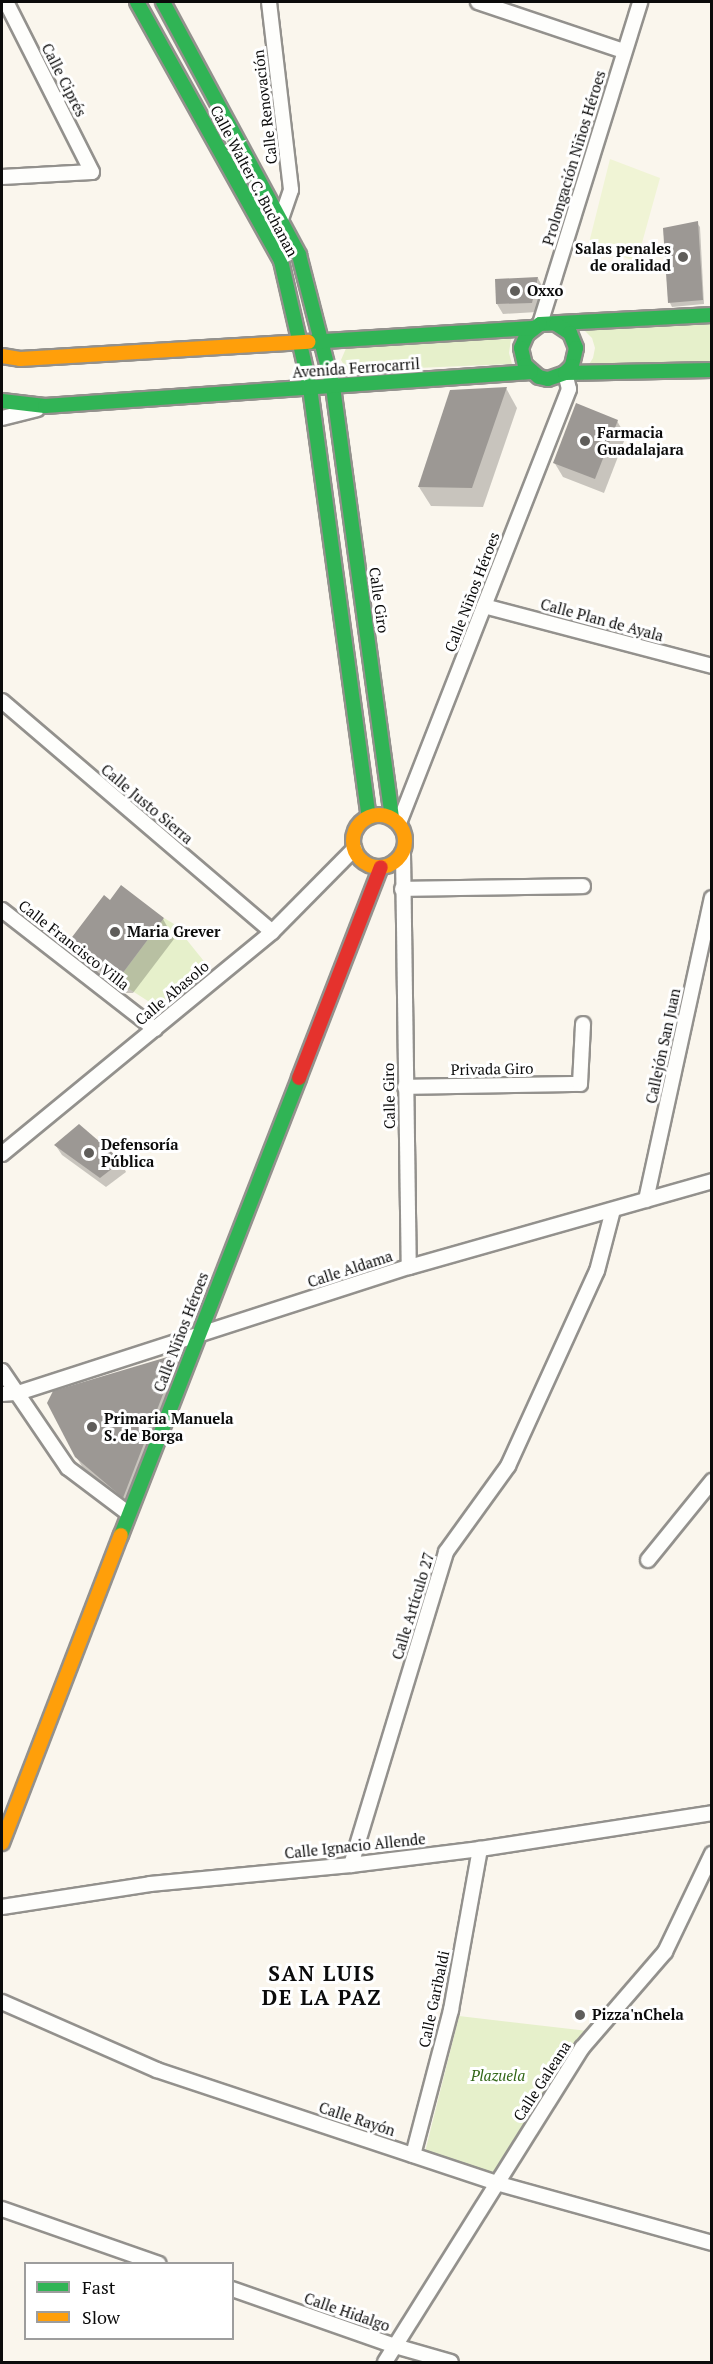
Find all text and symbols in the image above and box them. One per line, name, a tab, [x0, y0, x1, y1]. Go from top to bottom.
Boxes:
street label: Calle Ciprés	[38, 40, 90, 120]
street label: Calle Renovación	[249, 49, 281, 165]
street label: Prolongación Niños Héroes	[539, 68, 609, 248]
street label: Calle Walter C. Buchanan	[206, 102, 302, 260]
place label: Salas penales de oralidad	[575, 239, 671, 274]
marker: Salas penales de oralidad	[676, 250, 690, 264]
place label: Oxxo	[527, 282, 563, 300]
marker: Oxxo	[508, 284, 522, 298]
street label: Avenida Ferrocarril	[292, 355, 420, 381]
place label: Farmacia Guadalajara	[597, 423, 684, 458]
marker: Farmacia Guadalajara	[578, 434, 592, 448]
street label: Calle Niños Héroes	[441, 530, 503, 654]
street label: Calle Giro	[365, 566, 393, 634]
street label: Calle Plan de Ayala	[538, 595, 666, 645]
street label: Calle Justo Sierra	[97, 760, 197, 848]
street label: Calle Francisco Villa	[15, 896, 133, 994]
place label: Maria Grever	[127, 923, 220, 941]
marker: Maria Grever	[108, 925, 122, 939]
street label: Calle Abasolo	[131, 957, 213, 1029]
street label: Callejón San Juan	[642, 987, 684, 1105]
street label: Privada Giro	[450, 1059, 534, 1079]
street label: Calle Giro	[379, 1063, 399, 1129]
place label: Defensoría Pública	[101, 1135, 179, 1170]
marker: Defensoría Pública	[82, 1146, 96, 1160]
street label: Calle Aldama	[305, 1247, 395, 1291]
street label: Calle Niños Héroes	[150, 1270, 212, 1394]
place label: Primaria Manuela S. de Borga	[104, 1409, 234, 1444]
marker: Primaria Manuela S. de Borga	[85, 1420, 99, 1434]
street label: Calle Artículo 27	[388, 1550, 438, 1662]
street label: Calle Ignacio Allende	[283, 1830, 427, 1862]
street label: Calle Garibaldi	[415, 1949, 453, 2049]
district label: SAN LUIS DE LA PAZ	[262, 1960, 382, 2010]
place label: Pizza'nChela	[592, 2006, 684, 2024]
marker: Pizza'nChela	[573, 2008, 587, 2022]
street label: Calle Galeana	[510, 2038, 574, 2124]
park label: Plazuela	[471, 2067, 525, 2085]
street label: Calle Rayón	[317, 2098, 397, 2140]
legend	[24, 2262, 234, 2340]
text: Fast	[82, 2275, 115, 2299]
street label: Calle Hidalgo	[302, 2289, 392, 2335]
text: Slow	[82, 2305, 120, 2329]

